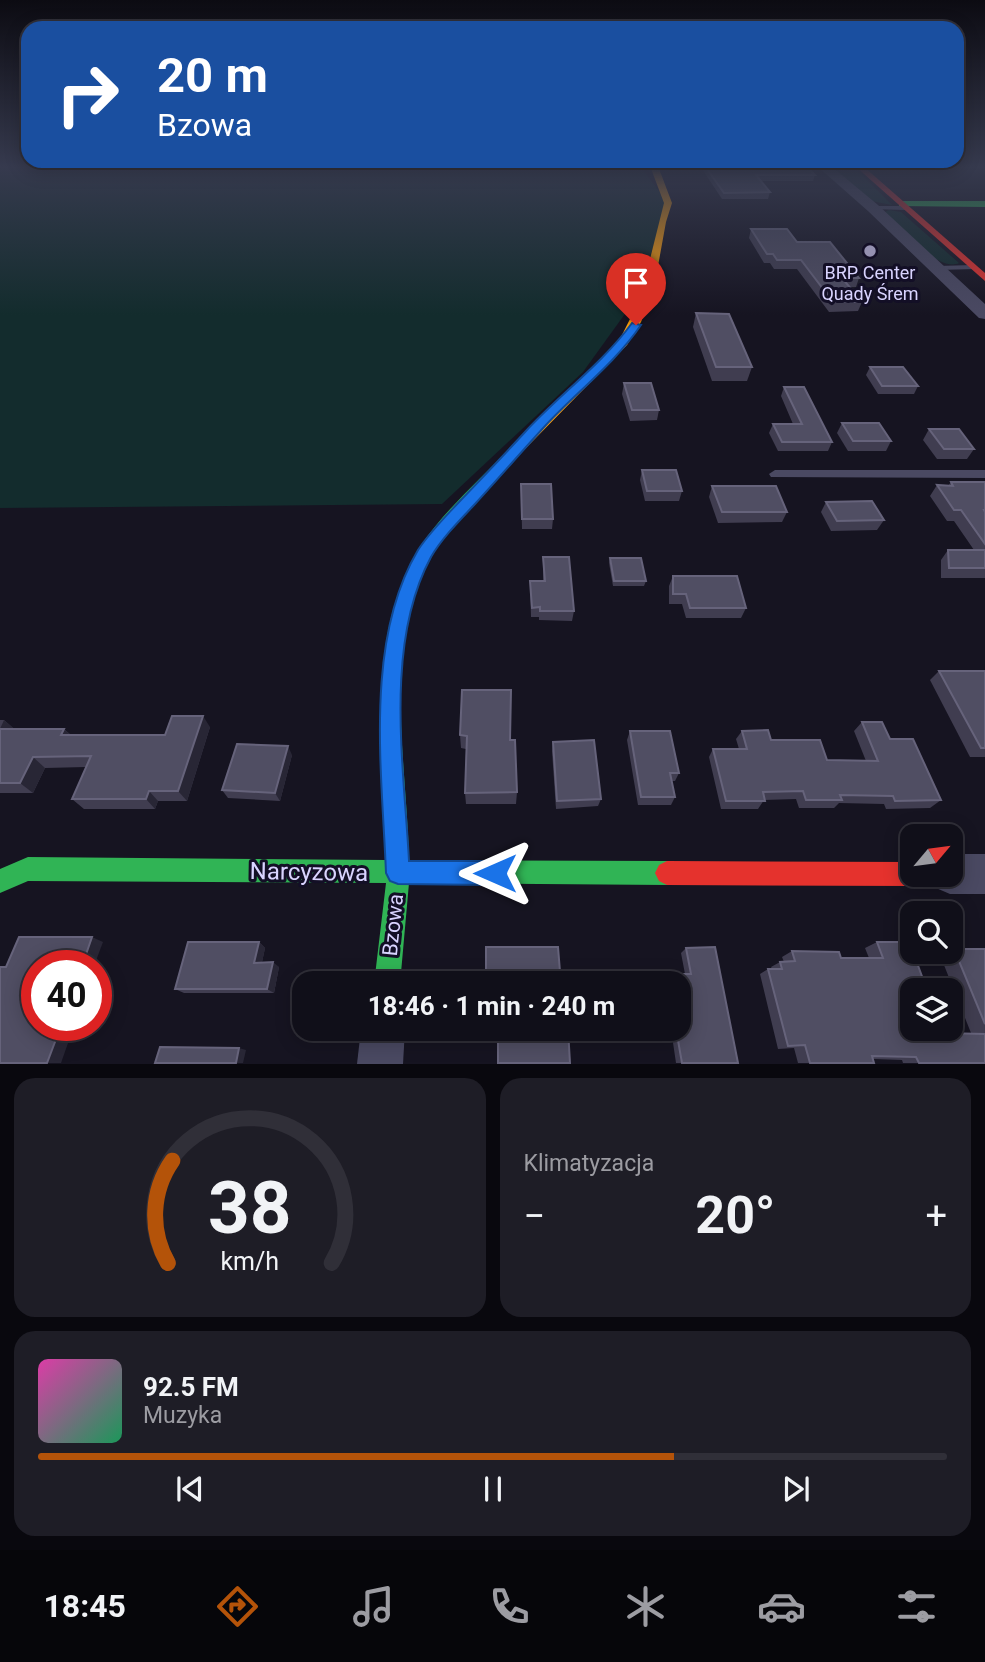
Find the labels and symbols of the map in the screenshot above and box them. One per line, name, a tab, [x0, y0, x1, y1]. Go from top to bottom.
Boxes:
marker: BRP Center Quady Śrem	[862, 243, 878, 259]
pin	[606, 253, 666, 325]
place label: BRP Center Quady Śrem	[821, 262, 919, 304]
north arrow	[900, 824, 962, 887]
position arrow	[458, 836, 532, 910]
street label: Narcyzowa	[250, 857, 368, 887]
street label: Bzowa	[378, 893, 408, 957]
speed limit sign: 40	[21, 950, 112, 1041]

